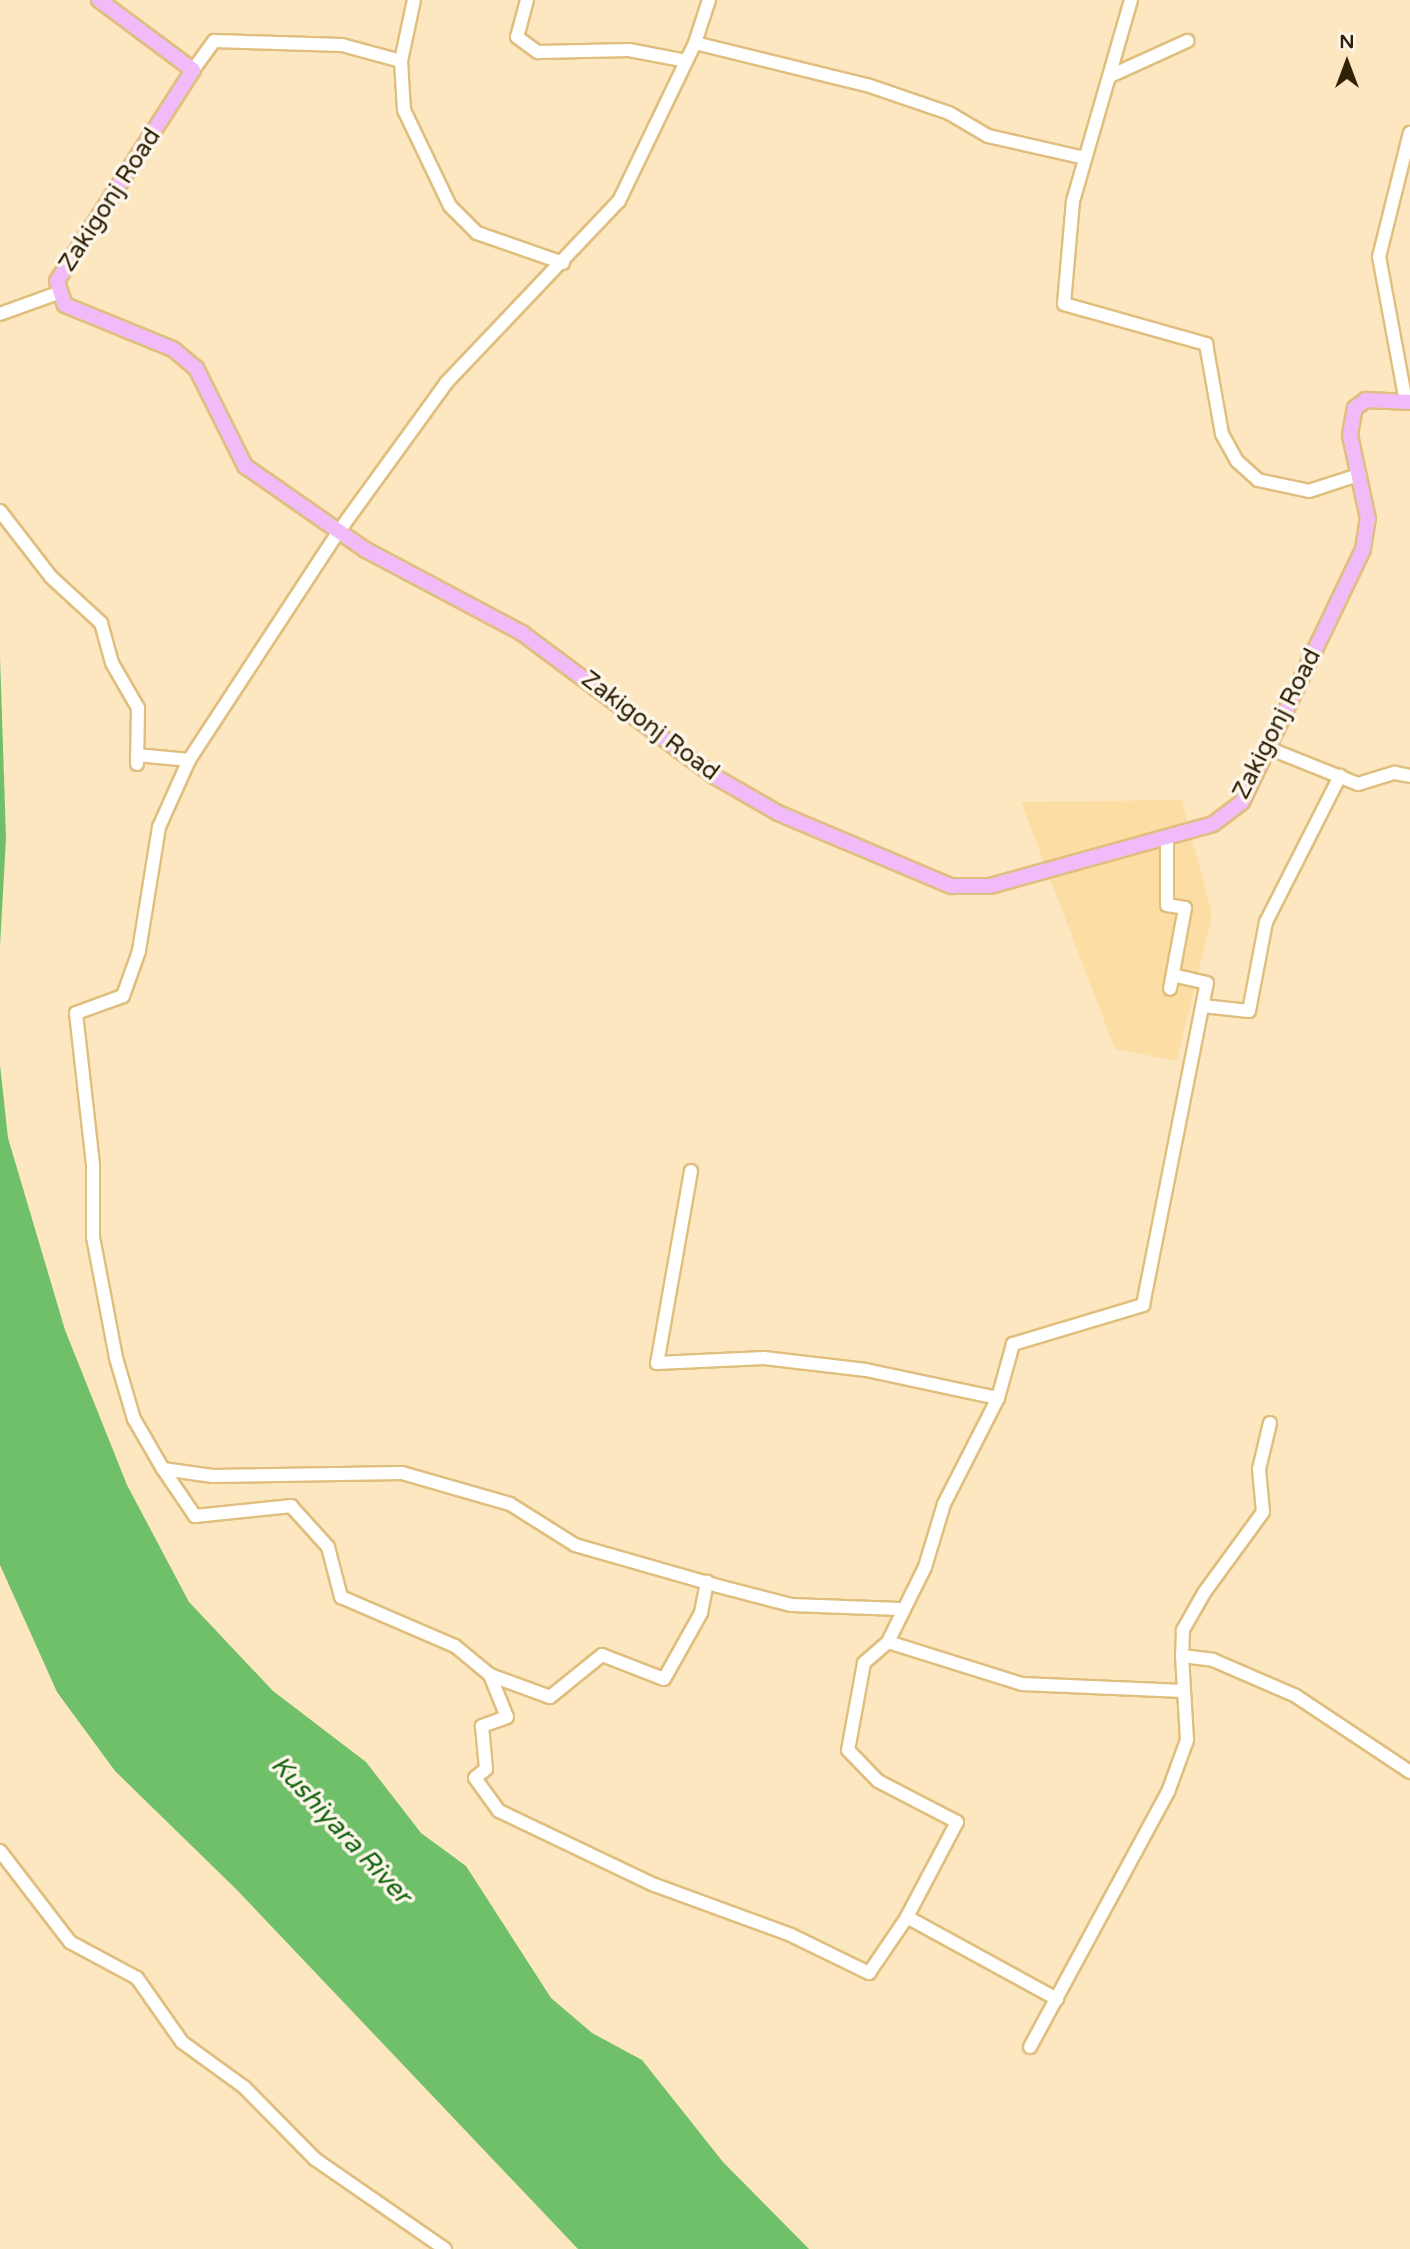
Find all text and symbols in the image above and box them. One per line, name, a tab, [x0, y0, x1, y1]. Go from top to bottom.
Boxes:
north arrow	[1312, 28, 1382, 98]
text: N	[1339, 31, 1355, 53]
street label: Zakigonj Road	[53, 123, 167, 277]
street label: Zakigonj Road	[1227, 644, 1327, 804]
street label: Zakigonj Road	[576, 665, 724, 787]
water label: Kushiyara River	[264, 1749, 418, 1911]

